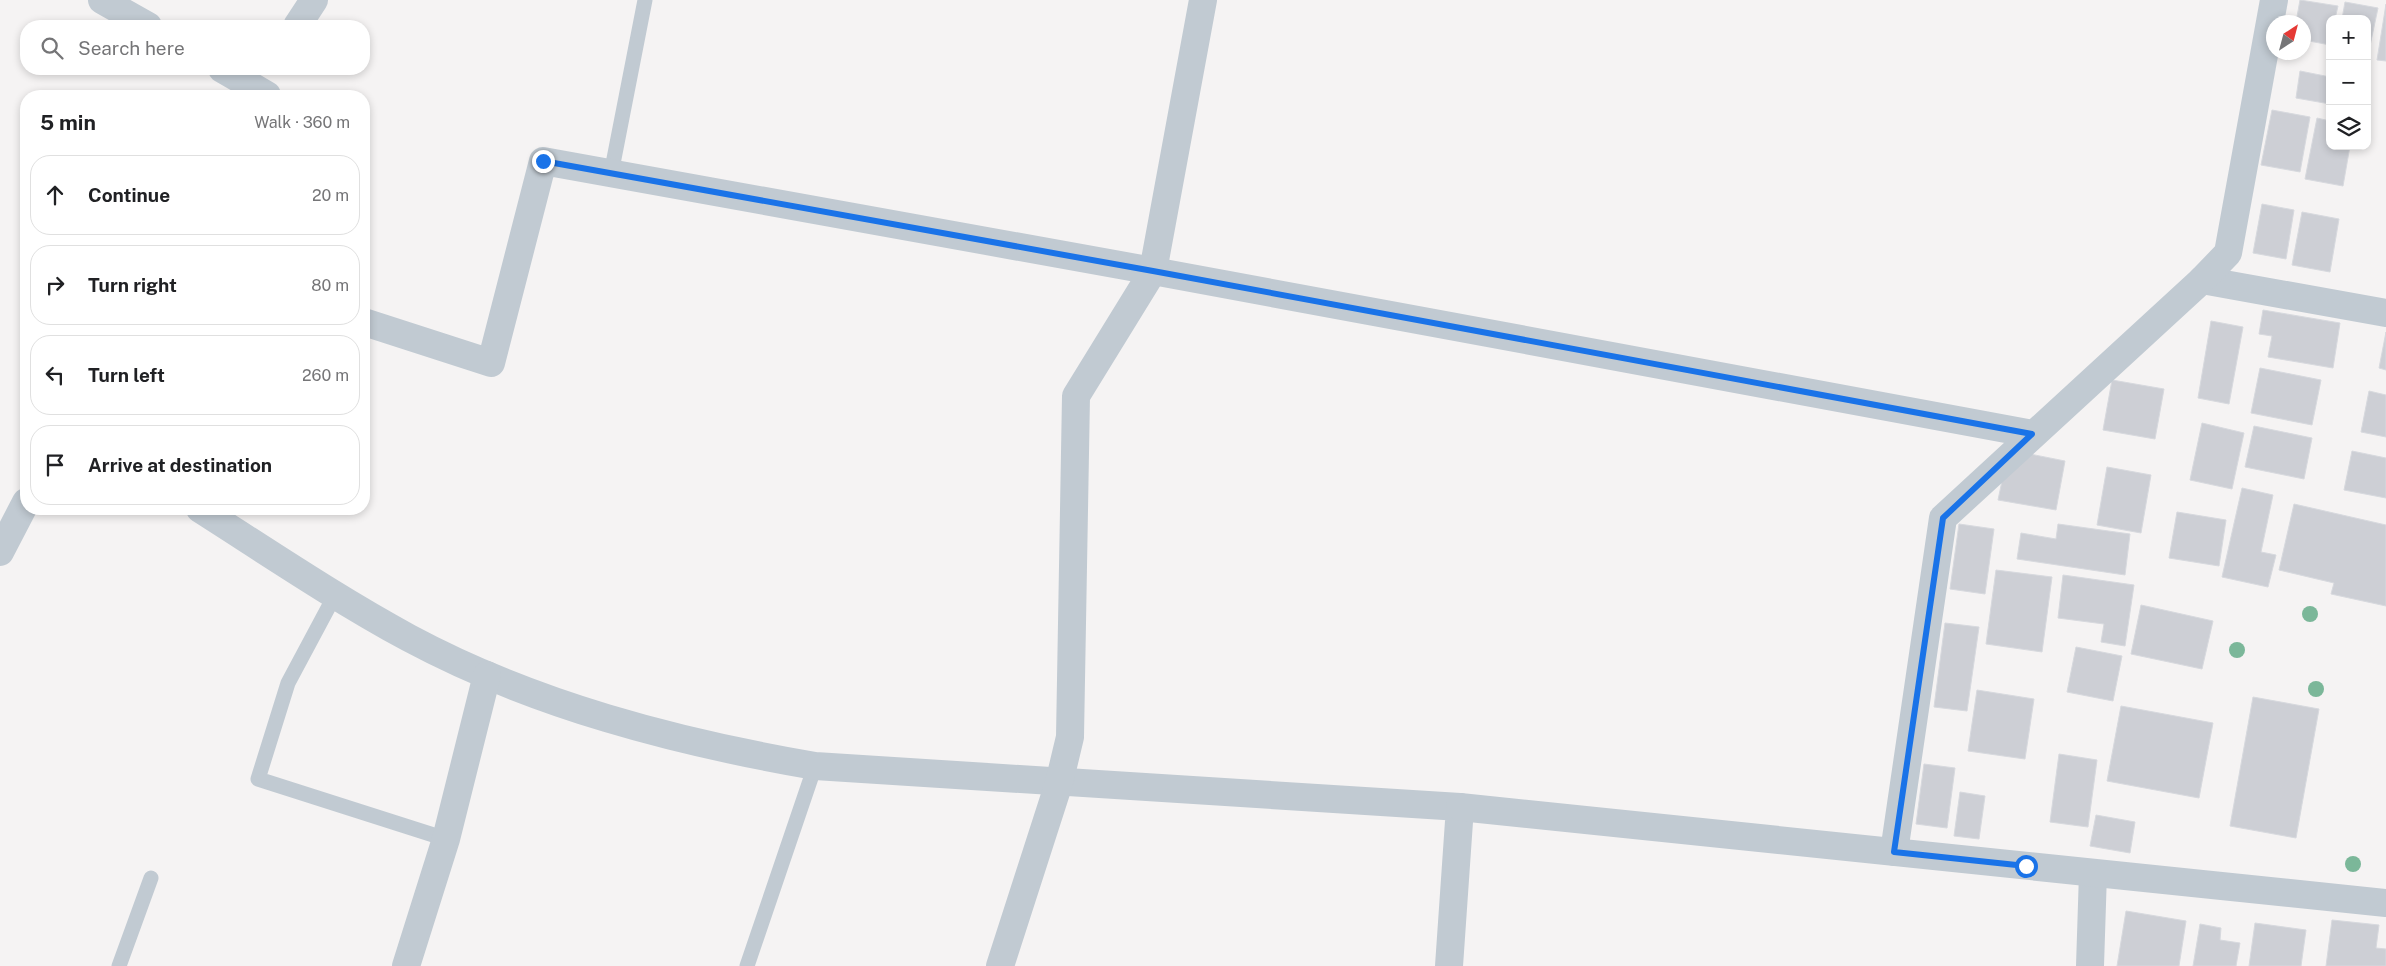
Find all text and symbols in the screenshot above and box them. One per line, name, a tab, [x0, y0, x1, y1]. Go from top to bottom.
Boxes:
north arrow	[2266, 15, 2311, 60]
map controls	[2326, 15, 2371, 150]
button: +	[2326, 15, 2371, 60]
search box	[20, 20, 370, 75]
icon: search	[38, 34, 66, 62]
text: Search here	[78, 37, 185, 59]
button: −	[2326, 60, 2371, 105]
button: layers	[2326, 105, 2371, 150]
text: 5 min	[40, 110, 96, 135]
text: Walk · 360 m	[254, 113, 350, 132]
route end	[532, 150, 555, 173]
icon: ahead	[41, 181, 69, 209]
text: Continue	[88, 184, 170, 206]
text: 20 m	[312, 186, 349, 205]
icon: right	[41, 271, 69, 299]
text: Turn right	[88, 274, 177, 296]
text: 80 m	[311, 276, 349, 295]
icon: left	[41, 361, 69, 389]
text: Turn left	[88, 364, 165, 386]
text: 260 m	[302, 366, 349, 385]
icon: arrive	[41, 451, 69, 479]
text: Arrive at destination	[88, 454, 272, 476]
route start	[2015, 855, 2038, 878]

